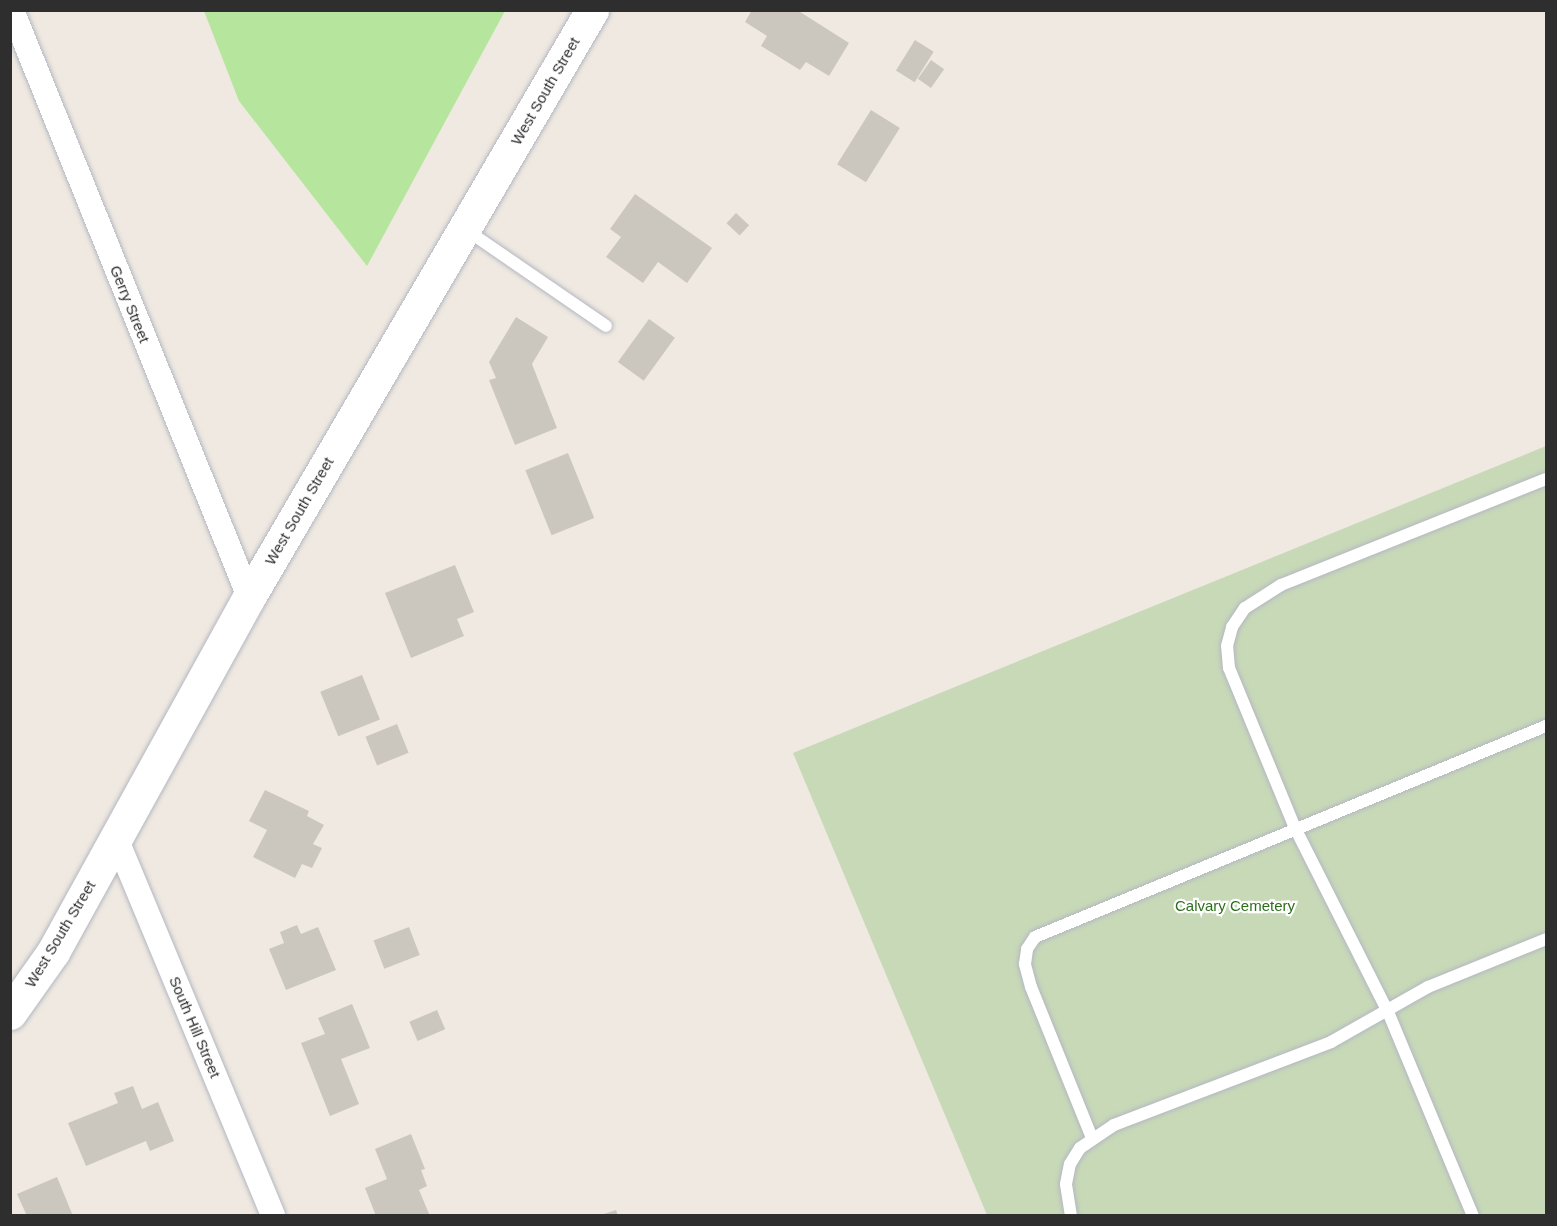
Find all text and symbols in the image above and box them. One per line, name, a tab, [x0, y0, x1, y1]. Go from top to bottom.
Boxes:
street label: West South Street	[507, 34, 583, 148]
street label: Gerry Street	[106, 263, 154, 345]
street label: West South Street	[261, 454, 337, 568]
street label: West South Street	[21, 877, 99, 991]
park label: Calvary Cemetery	[1175, 897, 1295, 915]
street label: South Hill Street	[166, 974, 224, 1080]

